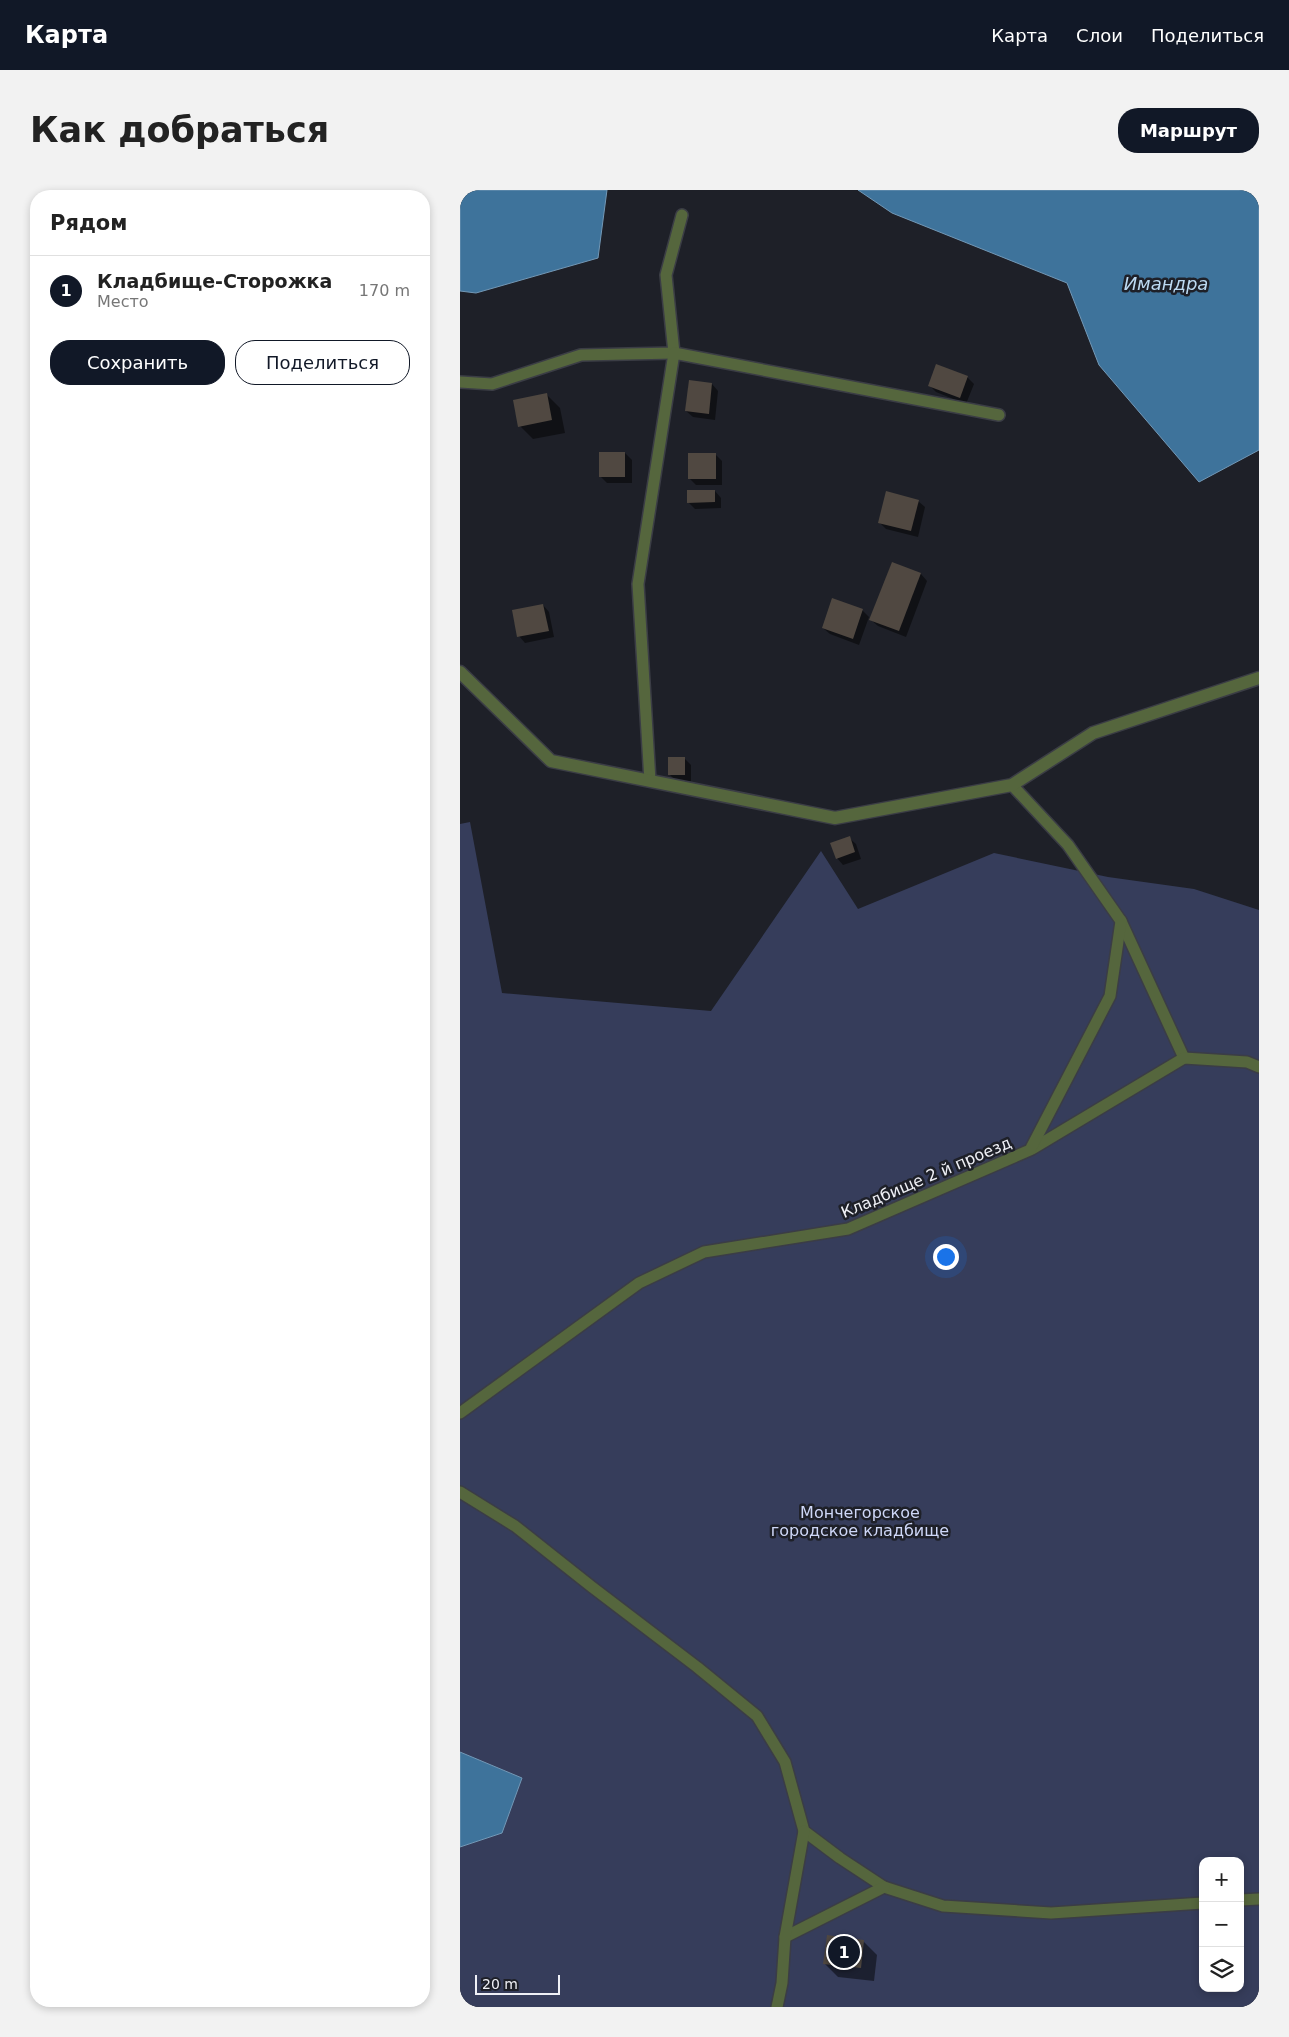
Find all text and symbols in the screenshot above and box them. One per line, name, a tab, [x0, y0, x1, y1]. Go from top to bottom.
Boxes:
text: Карта	[25, 21, 108, 49]
text: Карта	[991, 25, 1048, 46]
text: Слои	[1076, 25, 1123, 46]
text: Поделиться	[1151, 25, 1264, 46]
button: Маршрут	[1118, 108, 1259, 153]
text: Как добраться	[30, 110, 329, 150]
text: Рядом	[50, 211, 127, 235]
text: Кладбище-Сторожка	[97, 270, 332, 292]
water label: Имандра	[1124, 273, 1208, 294]
text: 1	[60, 281, 72, 300]
text: 170 m	[359, 281, 410, 300]
text: Место	[97, 292, 149, 311]
button: Сохранить	[50, 340, 225, 385]
button: Поделиться	[235, 340, 410, 385]
street label: Кладбище 2 й проезд	[838, 1133, 1014, 1222]
your location	[933, 1244, 959, 1270]
park label: Мончегорское городское кладбище	[771, 1503, 949, 1540]
map controls	[1199, 1857, 1244, 1992]
button: +	[1199, 1857, 1244, 1902]
button: −	[1199, 1902, 1244, 1947]
pin: 1	[828, 1933, 860, 1971]
button: layers	[1199, 1947, 1244, 1992]
scale bar	[475, 1972, 560, 1995]
text: 20 m	[482, 1976, 518, 1992]

